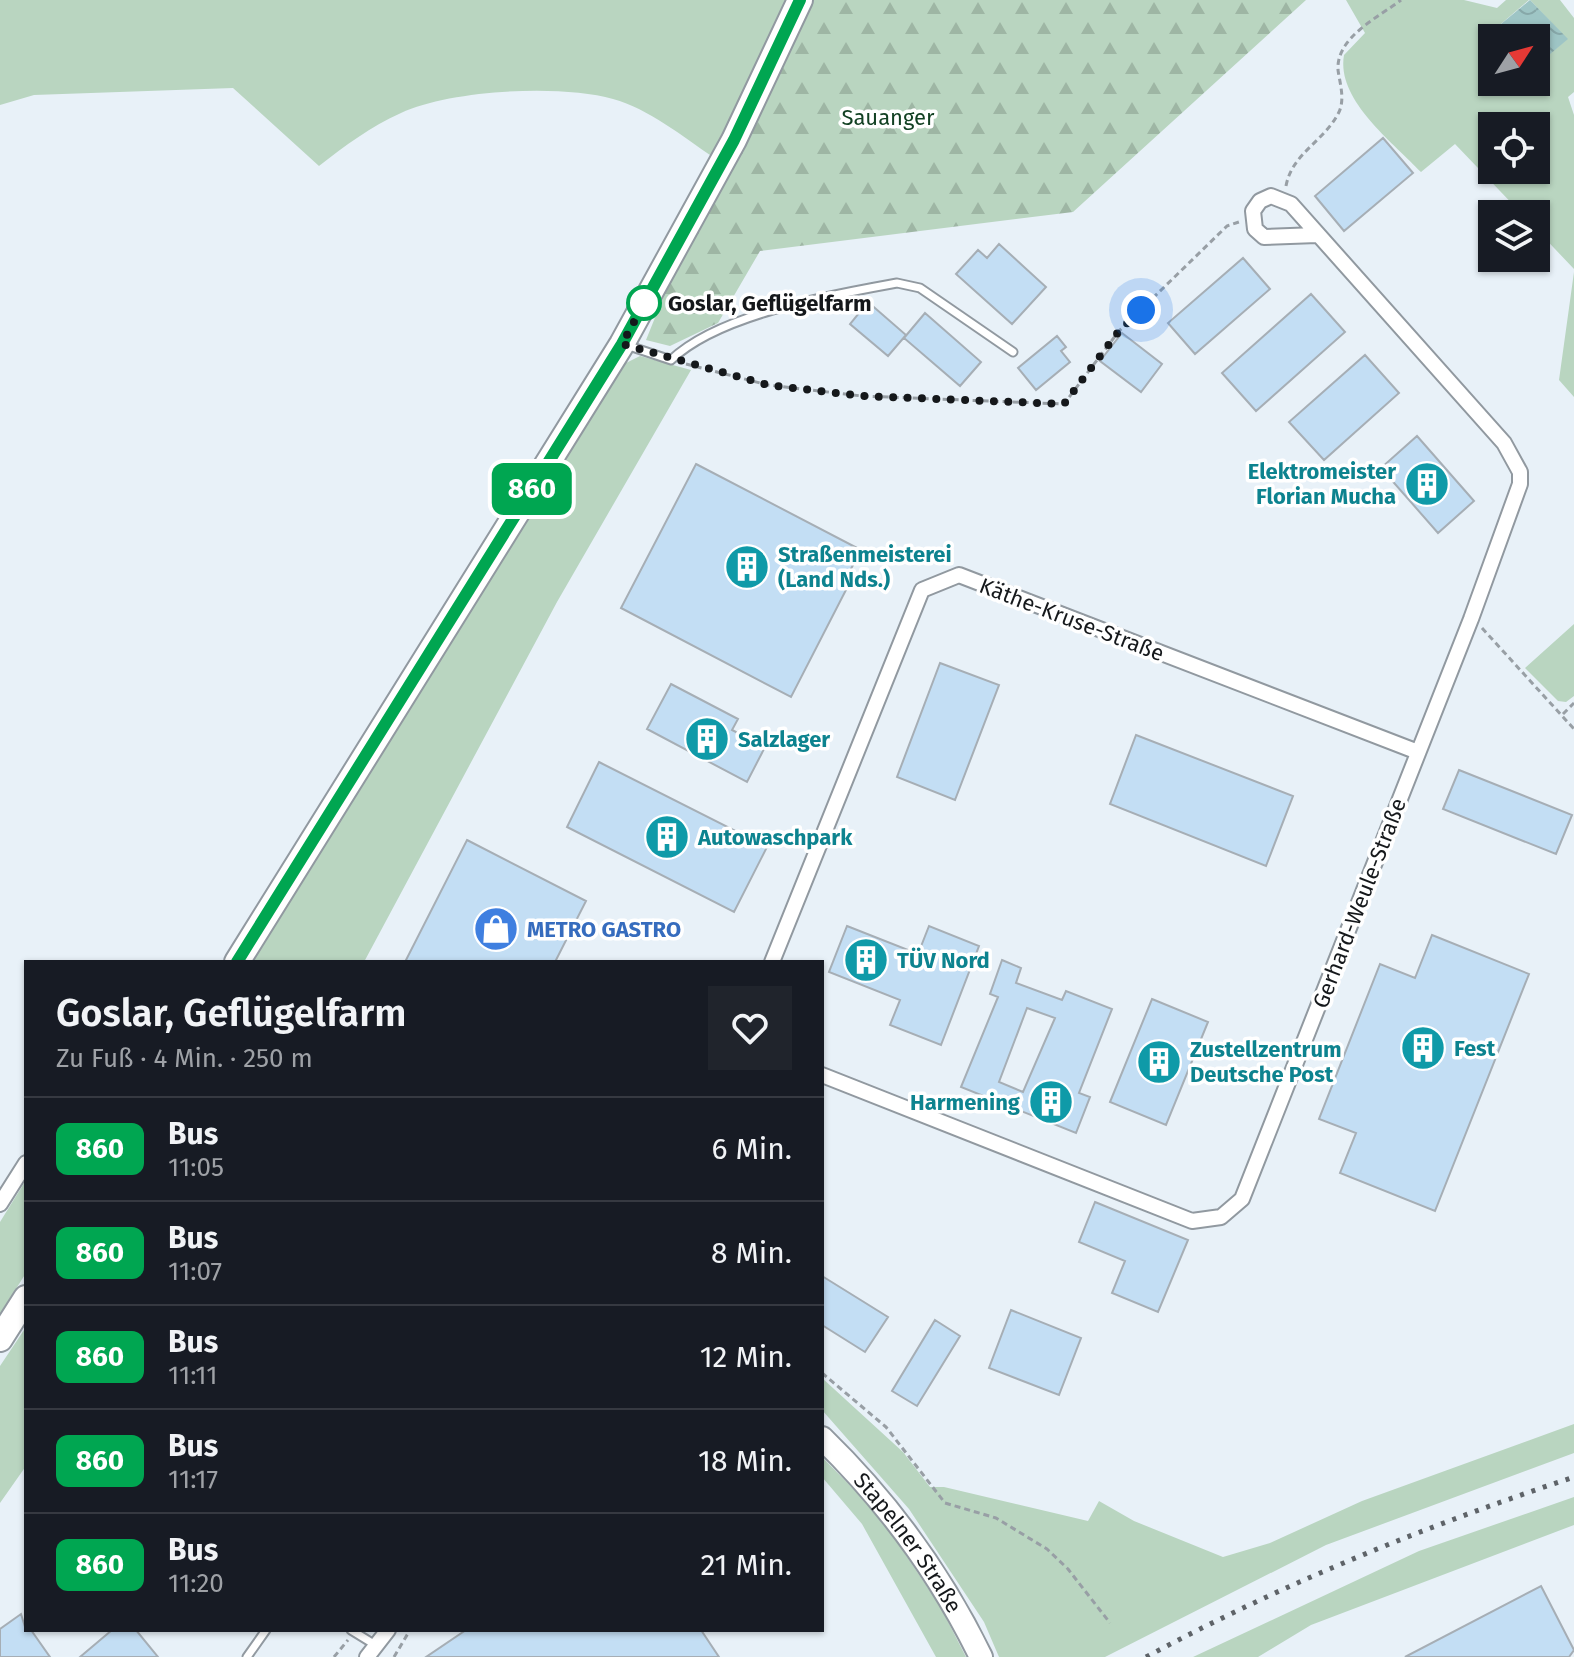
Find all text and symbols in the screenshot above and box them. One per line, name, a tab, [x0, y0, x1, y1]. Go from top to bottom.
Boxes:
north arrow	[1478, 24, 1550, 96]
map controls	[1478, 24, 1550, 272]
park label: Sauanger	[841, 104, 935, 131]
button: locate	[1478, 112, 1550, 184]
button: layers	[1478, 200, 1550, 272]
marker: Goslar, Geflügelfarm	[627, 286, 661, 320]
place label: Goslar, Geflügelfarm	[668, 290, 872, 317]
your location	[1121, 290, 1161, 330]
place label: Elektromeister Florian Mucha	[1248, 458, 1396, 510]
building icon: Elektromeister Florian Mucha	[1403, 460, 1451, 508]
line badge: 860	[486, 463, 578, 515]
text: 860	[508, 472, 556, 505]
place label: Straßenmeisterei (Land Nds.)	[778, 541, 952, 593]
building icon: Straßenmeisterei (Land Nds.)	[723, 543, 771, 591]
street label: Käthe-Kruse-Straße	[976, 572, 1168, 667]
building icon: Salzlager	[683, 715, 731, 763]
place label: Salzlager	[738, 726, 830, 753]
street label: Gerhard-Weule-Straße	[1307, 794, 1412, 1012]
building icon: Autowaschpark	[643, 813, 691, 861]
place label: Autowaschpark	[697, 824, 853, 851]
shop icon: METRO GASTRO	[472, 905, 520, 953]
place label: METRO GASTRO	[527, 916, 681, 943]
building icon: TÜV Nord	[842, 936, 890, 984]
place label: TÜV Nord	[897, 947, 990, 974]
button: heart	[708, 986, 792, 1070]
text: Goslar, Geflügelfarm	[56, 990, 406, 1036]
building icon: Fest	[1399, 1024, 1447, 1072]
place label: Fest	[1454, 1035, 1496, 1062]
place label: Zustellzentrum Deutsche Post	[1190, 1036, 1342, 1088]
building icon: Zustellzentrum Deutsche Post	[1135, 1038, 1183, 1086]
text: Zu Fuß · 4 Min. · 250 m	[56, 1043, 313, 1074]
building icon: Harmening	[1027, 1078, 1075, 1126]
place label: Harmening	[910, 1089, 1021, 1116]
text: Bus	[168, 1116, 218, 1152]
text: 6 Min.	[711, 1131, 792, 1167]
text: 860	[76, 1132, 124, 1165]
text: 11:05	[168, 1152, 224, 1183]
text: Bus	[168, 1220, 218, 1256]
text: 8 Min.	[711, 1235, 792, 1271]
text: 860	[76, 1236, 124, 1269]
text: 11:07	[168, 1256, 222, 1287]
text: Bus	[168, 1324, 218, 1360]
text: 12 Min.	[700, 1339, 792, 1375]
text: 860	[76, 1340, 124, 1373]
text: 11:11	[168, 1360, 218, 1391]
text: Bus	[168, 1428, 218, 1464]
text: 18 Min.	[698, 1443, 792, 1479]
text: 860	[76, 1444, 124, 1477]
text: 11:17	[168, 1464, 218, 1495]
street label: Stapelner Straße	[848, 1467, 968, 1618]
text: Bus	[168, 1532, 218, 1568]
text: 21 Min.	[700, 1547, 792, 1583]
text: 860	[76, 1548, 124, 1581]
text: 11:20	[168, 1568, 224, 1599]

